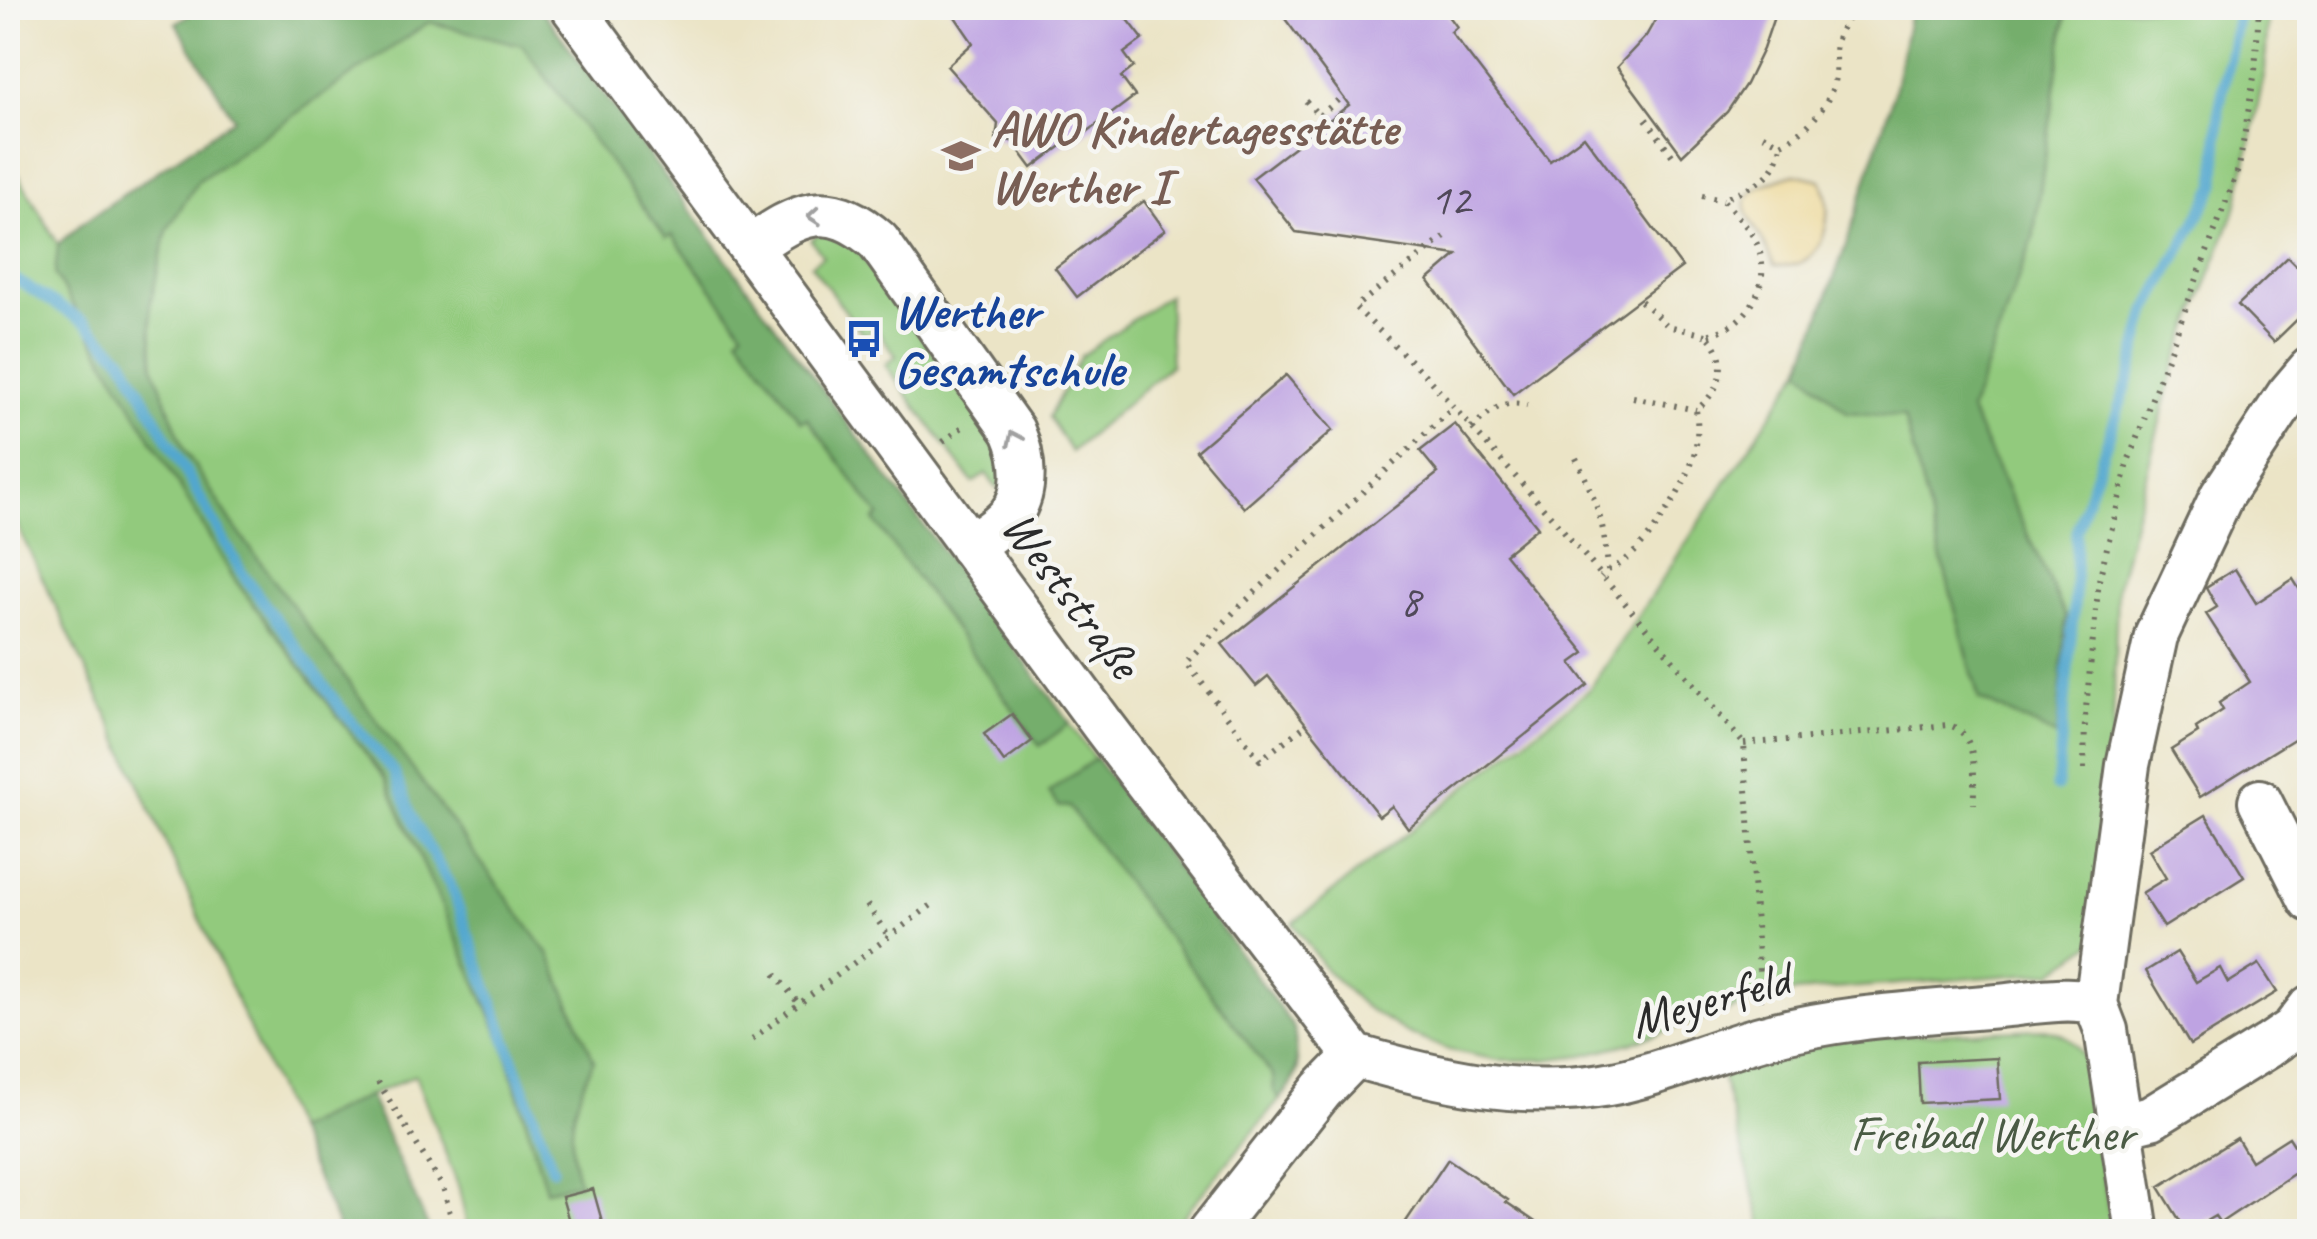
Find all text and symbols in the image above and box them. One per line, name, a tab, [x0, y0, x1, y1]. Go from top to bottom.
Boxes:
place label: AWO Kindertagesstätte Werther I	[991, 97, 1401, 218]
school or university icon: AWO Kindertagesstätte Werther I	[940, 135, 982, 177]
house number: 12	[1430, 171, 1474, 228]
one-way arrow	[806, 204, 822, 226]
place label: Werther Gesamtschule	[894, 280, 1128, 401]
bus stop icon: Werther Gesamtschule	[843, 318, 885, 360]
one-way arrow	[1006, 430, 1026, 448]
street label: Weststraße	[988, 497, 1158, 693]
house number: 8	[1400, 572, 1424, 629]
street label: Meyerfeld	[1623, 945, 1803, 1052]
park label: Freibad Werther	[1850, 1102, 2139, 1165]

